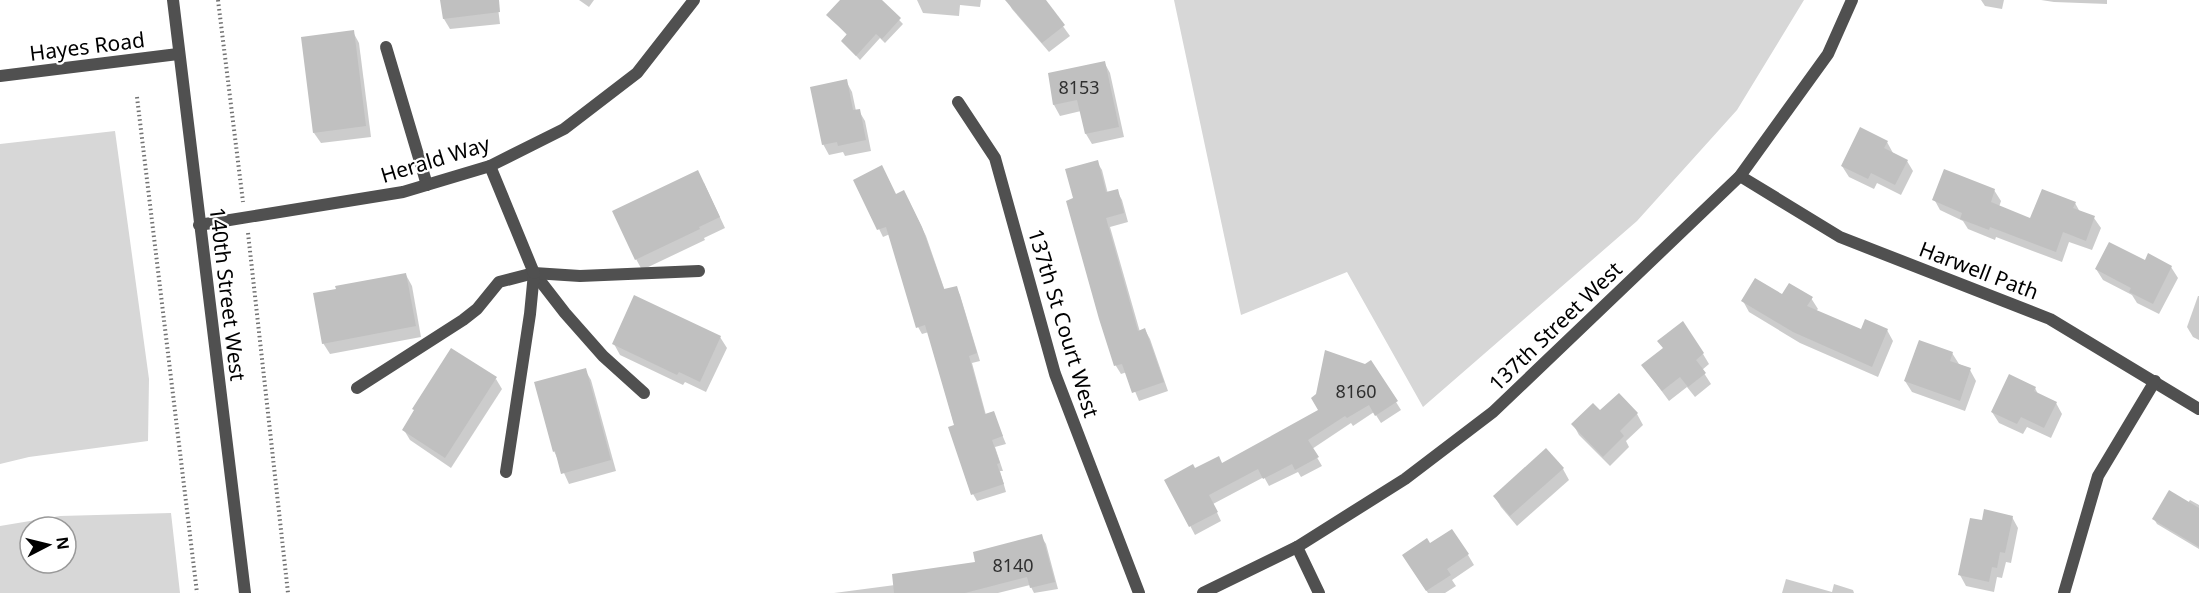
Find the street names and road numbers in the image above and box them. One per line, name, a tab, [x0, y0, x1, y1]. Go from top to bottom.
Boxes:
street label: Hayes Road	[28, 25, 146, 67]
street label: Herald Way	[377, 129, 493, 189]
street label: 140th Street West	[203, 206, 253, 383]
street label: 137th St Court West	[1022, 225, 1106, 421]
street label: Harwell Path	[1915, 234, 2043, 306]
street label: 137th Street West	[1482, 255, 1628, 397]

